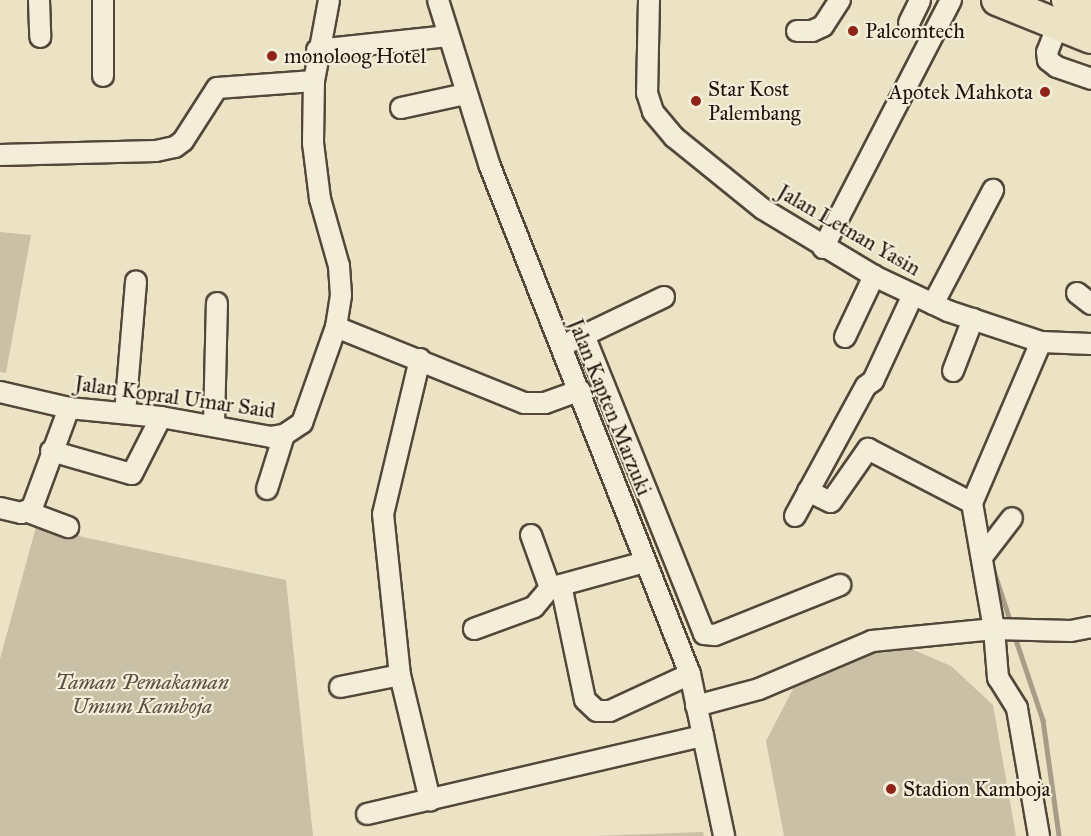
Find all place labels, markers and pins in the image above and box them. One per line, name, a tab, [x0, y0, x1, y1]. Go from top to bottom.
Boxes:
place label: Palcomtech	[865, 18, 965, 44]
marker: Palcomtech	[846, 24, 860, 38]
place label: monoloog Hotel	[284, 43, 426, 69]
marker: monoloog Hotel	[265, 49, 279, 63]
place label: Star Kost Palembang	[708, 76, 801, 126]
place label: Apotek Mahkota	[888, 79, 1033, 105]
marker: Apotek Mahkota	[1038, 85, 1052, 99]
marker: Star Kost Palembang	[689, 94, 703, 108]
place label: Stadion Kamboja	[903, 776, 1050, 802]
marker: Stadion Kamboja	[884, 782, 898, 796]

